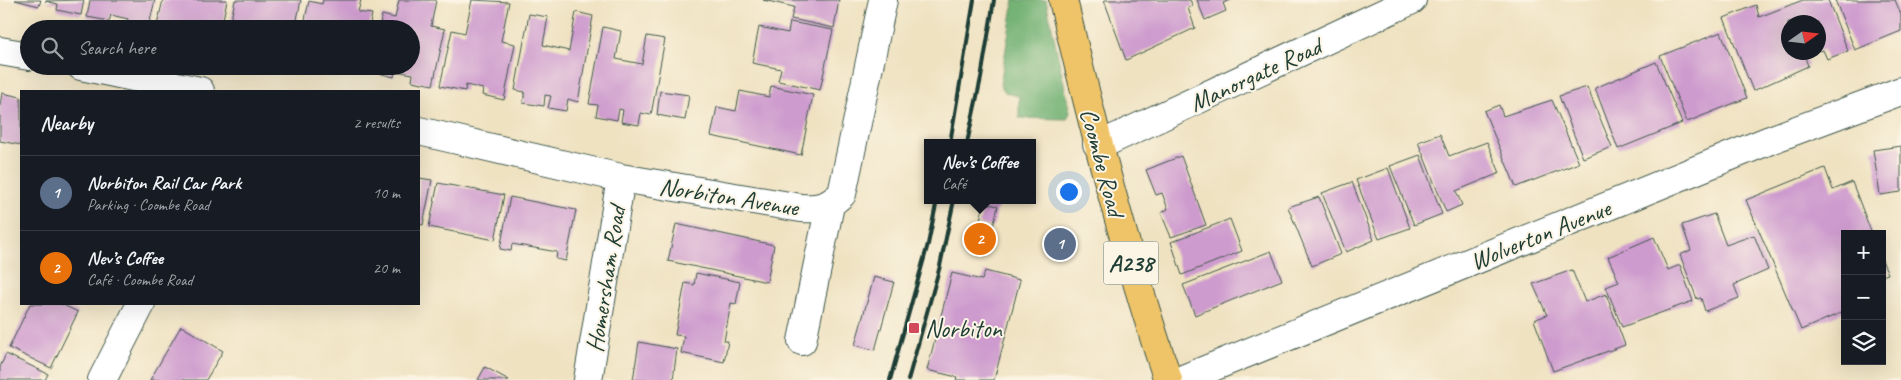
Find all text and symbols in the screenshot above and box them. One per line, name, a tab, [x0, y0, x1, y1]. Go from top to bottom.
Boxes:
north arrow	[1781, 15, 1826, 60]
search box	[20, 20, 420, 75]
street label: Manorgate Road	[1184, 29, 1330, 119]
icon: search	[38, 34, 66, 62]
text: Search here	[78, 36, 155, 60]
street label: Coombe Road	[1072, 105, 1133, 223]
text: Nearby	[40, 110, 93, 136]
text: 2 results	[353, 113, 400, 133]
popup	[924, 139, 1036, 204]
text: Nev’s Coffee	[942, 150, 1018, 174]
street label: Norbiton Avenue	[657, 170, 802, 224]
text: Norbiton Rail Car Park	[87, 171, 241, 195]
text: Café	[942, 174, 966, 194]
your location	[1056, 179, 1082, 205]
text: 1	[52, 183, 60, 203]
text: 10 m	[373, 183, 400, 203]
street label: Wolverton Avenue	[1466, 192, 1617, 278]
text: Parking · Coombe Road	[87, 195, 210, 215]
street label: Homersham Road	[579, 201, 634, 355]
pin: 2	[964, 220, 996, 258]
pin: 1	[1044, 225, 1076, 263]
map controls	[1841, 230, 1886, 365]
button: +	[1841, 230, 1886, 275]
road number: A238	[1104, 242, 1158, 284]
text: Nev’s Coffee	[87, 246, 163, 270]
text: 2	[52, 258, 60, 278]
text: 20 m	[373, 258, 400, 278]
text: Café · Coombe Road	[87, 270, 193, 290]
button: −	[1841, 275, 1886, 320]
place label: Norbiton	[925, 313, 1002, 345]
button: layers	[1841, 320, 1886, 365]
marker: Norbiton	[907, 321, 921, 335]

